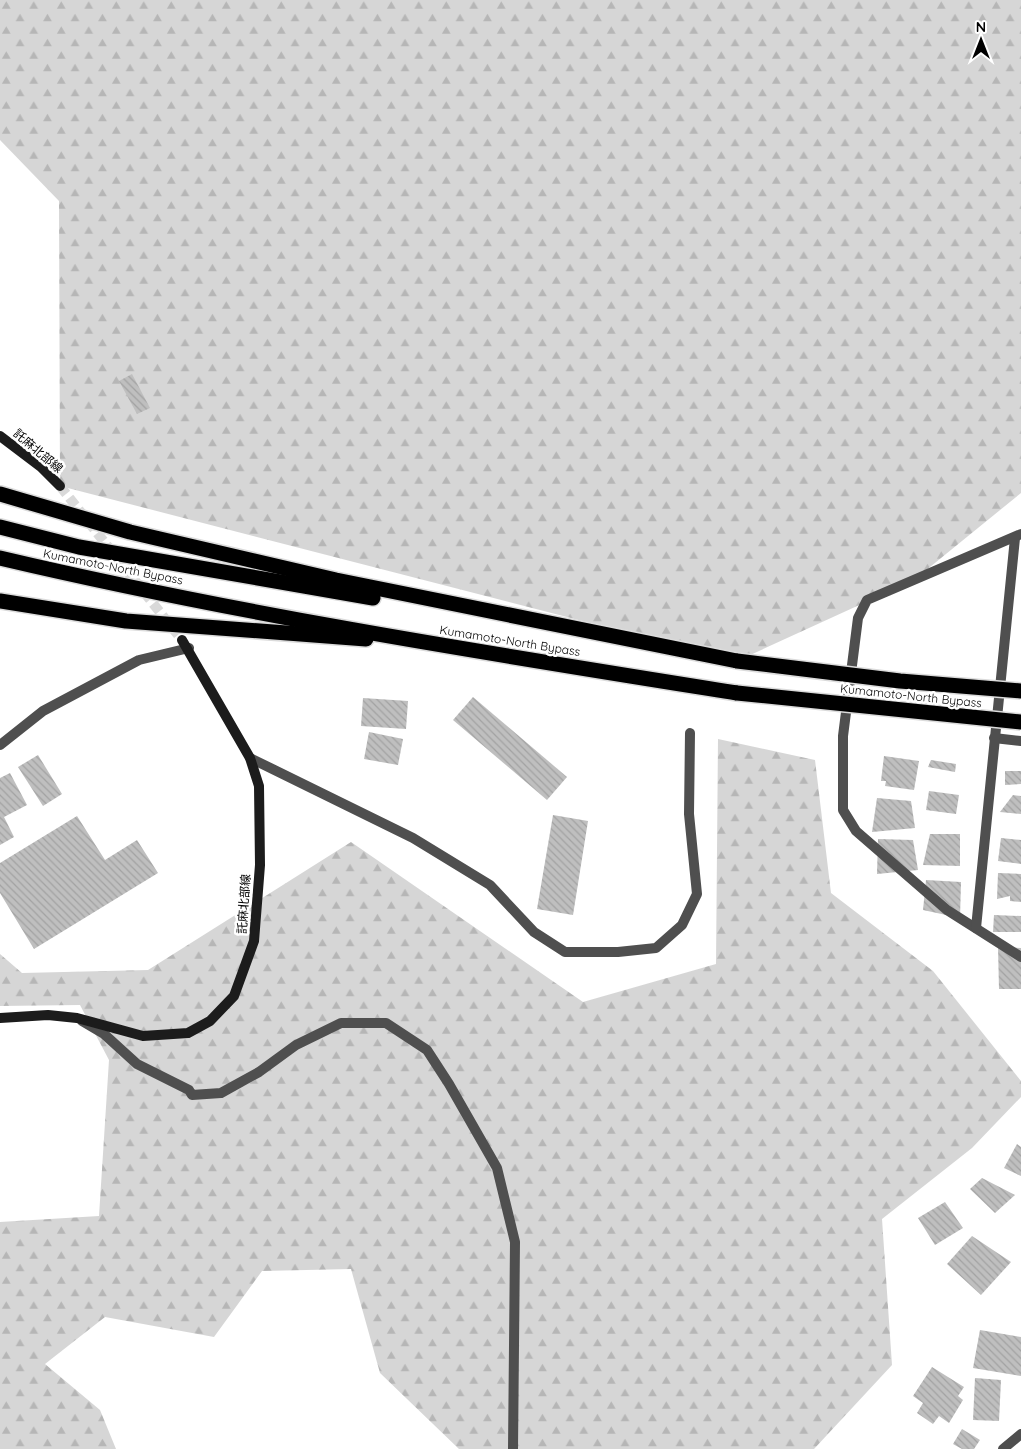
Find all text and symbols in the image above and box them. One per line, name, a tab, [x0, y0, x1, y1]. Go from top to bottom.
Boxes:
north arrow	[956, 15, 1006, 65]
text: N	[976, 18, 986, 36]
street label: 託麻北部線	[11, 426, 66, 476]
street label: Kumamoto-North Bypass	[42, 546, 185, 588]
street label: Kumamoto-North Bypass	[439, 622, 582, 659]
street label: Kumamoto-North Bypass	[839, 681, 983, 710]
street label: 託麻北部線	[234, 874, 253, 934]

